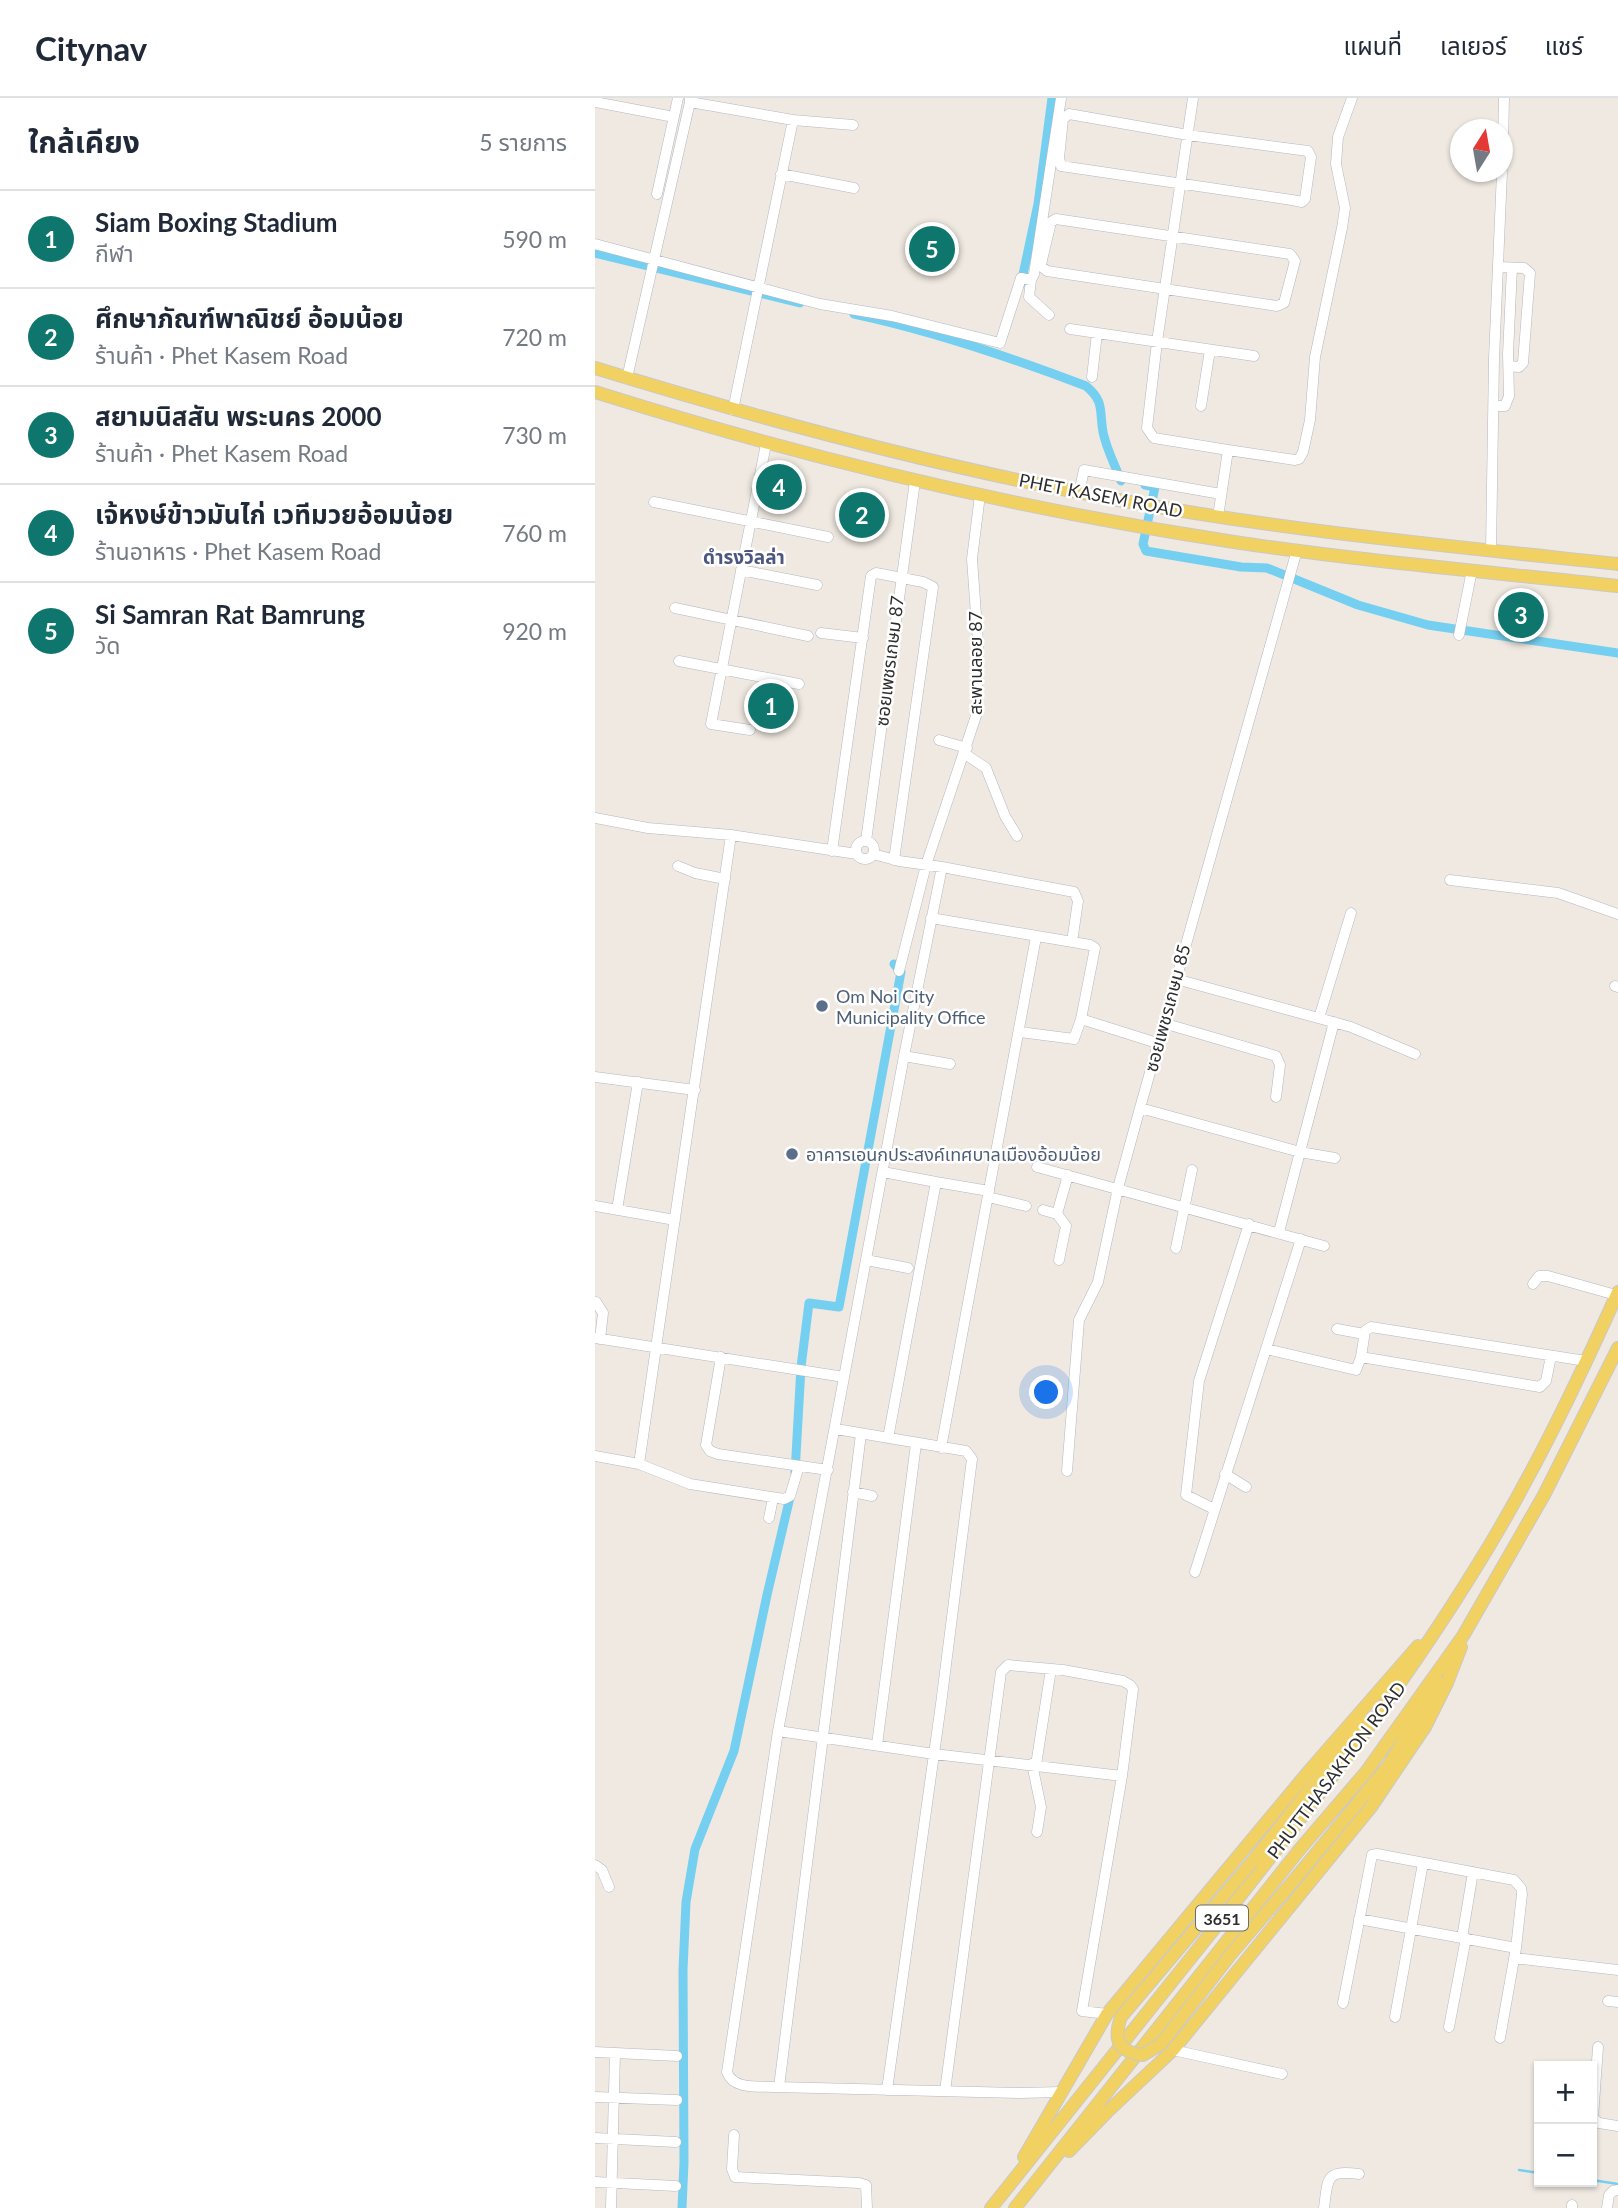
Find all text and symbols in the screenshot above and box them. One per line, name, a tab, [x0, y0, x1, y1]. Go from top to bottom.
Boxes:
text: Citynav	[35, 28, 147, 68]
text: แผนที่	[1344, 31, 1402, 60]
text: เลเยอร์	[1440, 31, 1507, 60]
text: แชร์	[1545, 31, 1583, 60]
north arrow	[1450, 119, 1513, 182]
text: ใกล้เคียง	[28, 123, 140, 159]
text: 5 รายการ	[479, 128, 567, 156]
text: Siam Boxing Stadium	[95, 206, 338, 238]
pin: 5	[909, 223, 955, 275]
text: 1	[44, 225, 58, 253]
text: 590 m	[502, 225, 567, 253]
text: กีฬา	[95, 239, 134, 267]
text: ศึกษาภัณฑ์พาณิชย์ อ้อมน้อย	[95, 302, 404, 334]
text: 2	[44, 323, 58, 351]
text: 720 m	[502, 323, 567, 351]
text: ร้านค้า · Phet Kasem Road	[95, 341, 348, 369]
text: สยามนิสสัน พระนคร 2000	[95, 400, 382, 432]
text: 3	[44, 421, 58, 449]
text: 730 m	[502, 421, 567, 449]
text: ร้านค้า · Phet Kasem Road	[95, 439, 348, 467]
pin: 4	[756, 461, 802, 513]
street label: PHET KASEM ROAD	[1017, 468, 1185, 522]
pin: 2	[839, 489, 885, 541]
text: เจ้หงษ์ข้าวมันไก่ เวทีมวยอ้อมน้อย	[95, 498, 453, 530]
text: 4	[44, 519, 58, 547]
text: 760 m	[502, 519, 567, 547]
text: ร้านอาหาร · Phet Kasem Road	[95, 537, 381, 565]
district label: ดำรงวิลล่า	[703, 545, 785, 568]
pin: 3	[1498, 589, 1544, 641]
street label: ซอยเพชรเกษม 87	[870, 594, 908, 728]
text: Si Samran Rat Bamrung	[95, 598, 365, 630]
street label: สะพานลอย 87	[964, 611, 986, 715]
text: 5	[44, 617, 58, 645]
text: 920 m	[502, 617, 567, 645]
text: วัด	[95, 631, 120, 659]
pin: 1	[748, 680, 794, 732]
street label: ซอยเพชรเกษม 85	[1139, 942, 1195, 1074]
place label: Om Noi City Municipality Office	[836, 985, 986, 1028]
marker: Om Noi City Municipality Office	[814, 998, 830, 1014]
place label: อาคารเอนกประสงค์เทศบาลเมืองอ้อมน้อย	[806, 1143, 1101, 1165]
marker: อาคารเอนกประสงค์เทศบาลเมืองอ้อมน้อย	[784, 1146, 800, 1162]
your location	[1029, 1375, 1063, 1409]
street label: PHUTTHASAKHON ROAD	[1262, 1677, 1410, 1863]
road number: 3651	[1196, 1906, 1248, 1930]
map controls	[1534, 2061, 1597, 2187]
button: +	[1534, 2061, 1597, 2124]
button: −	[1534, 2124, 1597, 2187]

